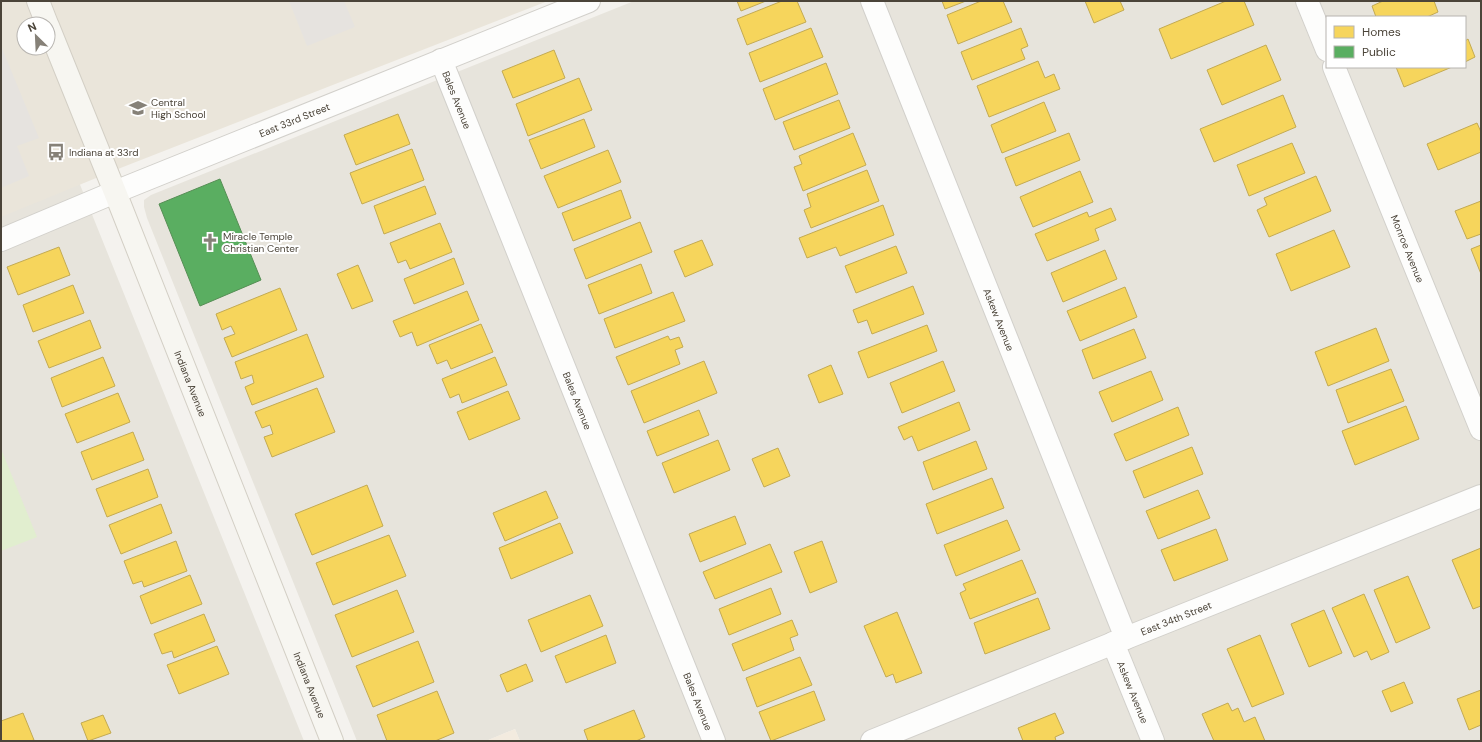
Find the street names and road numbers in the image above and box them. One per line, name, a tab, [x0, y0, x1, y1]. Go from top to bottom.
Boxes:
street label: Bales Avenue	[440, 69, 475, 131]
street label: East 33rd Street	[257, 100, 332, 140]
street label: Monroe Avenue	[1388, 213, 1427, 285]
street label: Askew Avenue	[981, 286, 1017, 353]
street label: Indiana Avenue	[172, 349, 210, 419]
street label: Bales Avenue	[560, 370, 595, 432]
street label: East 34th Street	[1139, 598, 1213, 638]
street label: Indiana Avenue	[291, 650, 329, 720]
street label: Askew Avenue	[1115, 659, 1152, 725]
street label: Bales Avenue	[681, 671, 716, 732]

